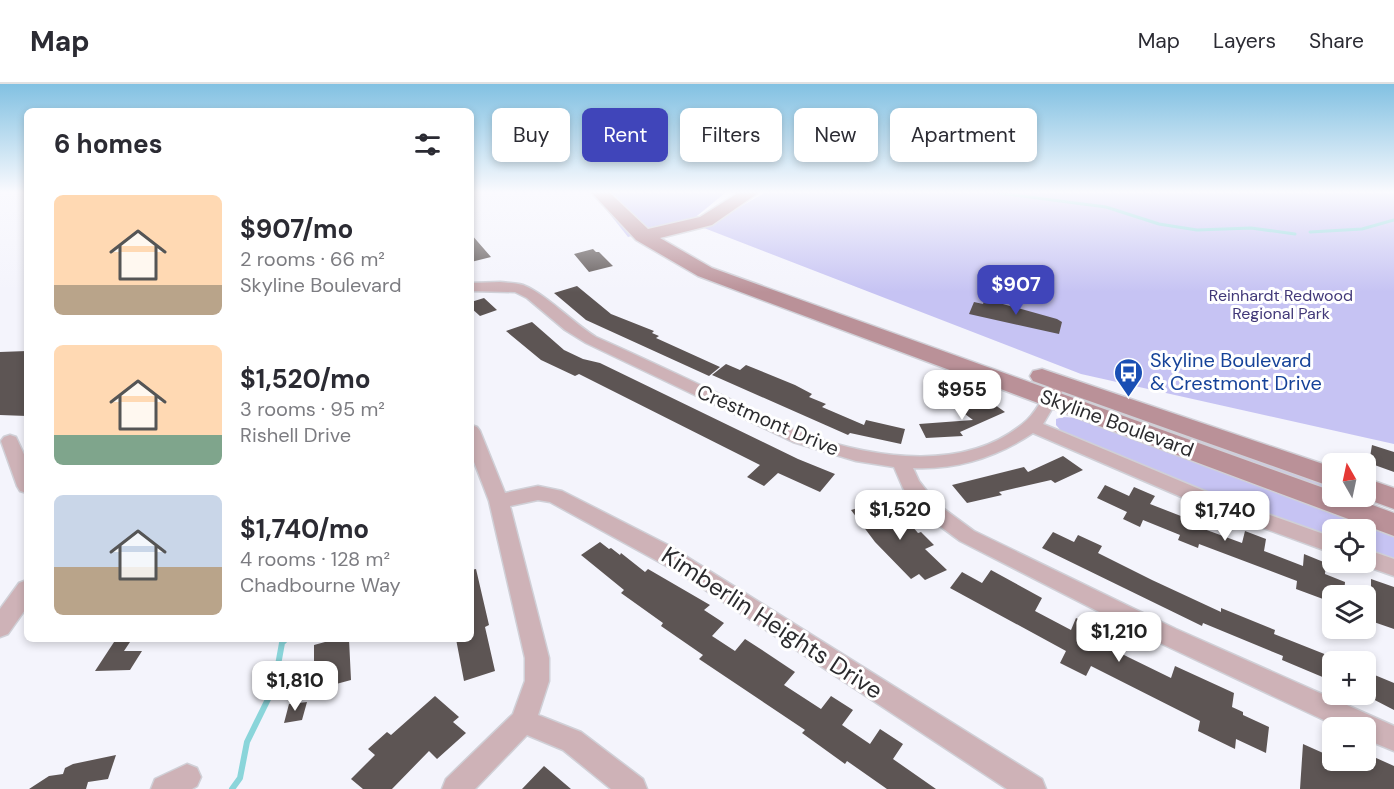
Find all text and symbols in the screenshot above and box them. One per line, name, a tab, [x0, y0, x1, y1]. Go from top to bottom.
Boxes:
text: Map	[30, 23, 90, 60]
text: Map	[1138, 27, 1180, 55]
text: Layers	[1213, 27, 1276, 55]
text: Share	[1309, 27, 1364, 55]
chip: Buy	[492, 108, 570, 162]
chip: Rent	[582, 108, 668, 162]
chip: Filters	[680, 108, 782, 162]
chip: New	[794, 108, 878, 162]
chip: Apartment	[890, 108, 1037, 162]
text: 6 homes	[54, 127, 162, 161]
icon: filters	[411, 128, 444, 161]
text: $907/mo	[240, 212, 353, 246]
icon: home	[102, 219, 174, 291]
text: 2 rooms · 66 m²	[240, 246, 385, 272]
pin: $907	[980, 265, 1052, 316]
text: $907	[991, 271, 1041, 297]
text: Skyline Boulevard	[240, 272, 402, 298]
park label: Reinhardt Redwood Regional Park	[1209, 285, 1353, 324]
place label: Skyline Boulevard & Crestmont Drive	[1150, 347, 1322, 396]
bus stop icon: Skyline Boulevard & Crestmont Drive	[1113, 356, 1145, 398]
text: $1,520/mo	[240, 362, 371, 396]
icon: home	[102, 369, 174, 441]
pin: $955	[926, 370, 998, 421]
text: $955	[937, 376, 987, 402]
street label: Crestmont Drive	[693, 378, 843, 462]
street label: Skyline Boulevard	[1037, 383, 1197, 463]
text: 3 rooms · 95 m²	[240, 396, 385, 422]
text: Rishell Drive	[240, 422, 351, 448]
north arrow	[1322, 453, 1376, 507]
map controls	[1322, 453, 1376, 771]
pin: $1,520	[851, 490, 949, 541]
pin: $1,740	[1176, 491, 1274, 542]
text: $1,520	[869, 496, 931, 522]
text: $1,740	[1194, 497, 1256, 523]
text: $1,740/mo	[240, 512, 369, 546]
icon: home	[102, 519, 174, 591]
button: locate	[1322, 519, 1376, 573]
street label: Kimberlin Heights Drive	[656, 539, 889, 706]
text: 4 rooms · 128 m²	[240, 546, 390, 572]
text: Chadbourne Way	[240, 572, 401, 598]
button: layers	[1322, 585, 1376, 639]
pin: $1,210	[1070, 612, 1168, 663]
text: $1,210	[1090, 618, 1148, 644]
button: +	[1322, 651, 1376, 705]
pin: $1,810	[246, 661, 344, 712]
text: $1,810	[266, 667, 324, 693]
button: −	[1322, 717, 1376, 771]

